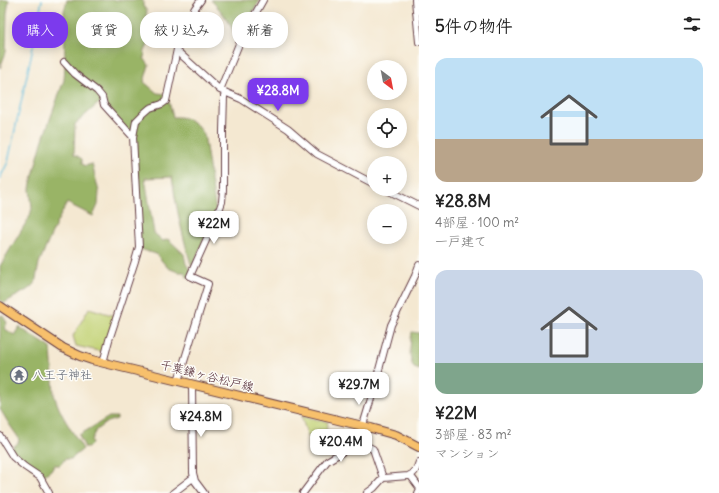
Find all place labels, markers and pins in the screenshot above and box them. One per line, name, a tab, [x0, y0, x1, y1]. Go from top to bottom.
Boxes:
pin: ¥28.8M	[245, 78, 311, 112]
pin: ¥22M	[190, 211, 238, 245]
temple icon: 八王子神社	[9, 365, 29, 385]
place label: 八王子神社	[32, 367, 92, 382]
pin: ¥29.7M	[326, 372, 392, 406]
pin: ¥24.8M	[168, 404, 234, 438]
pin: ¥20.4M	[308, 429, 374, 463]

